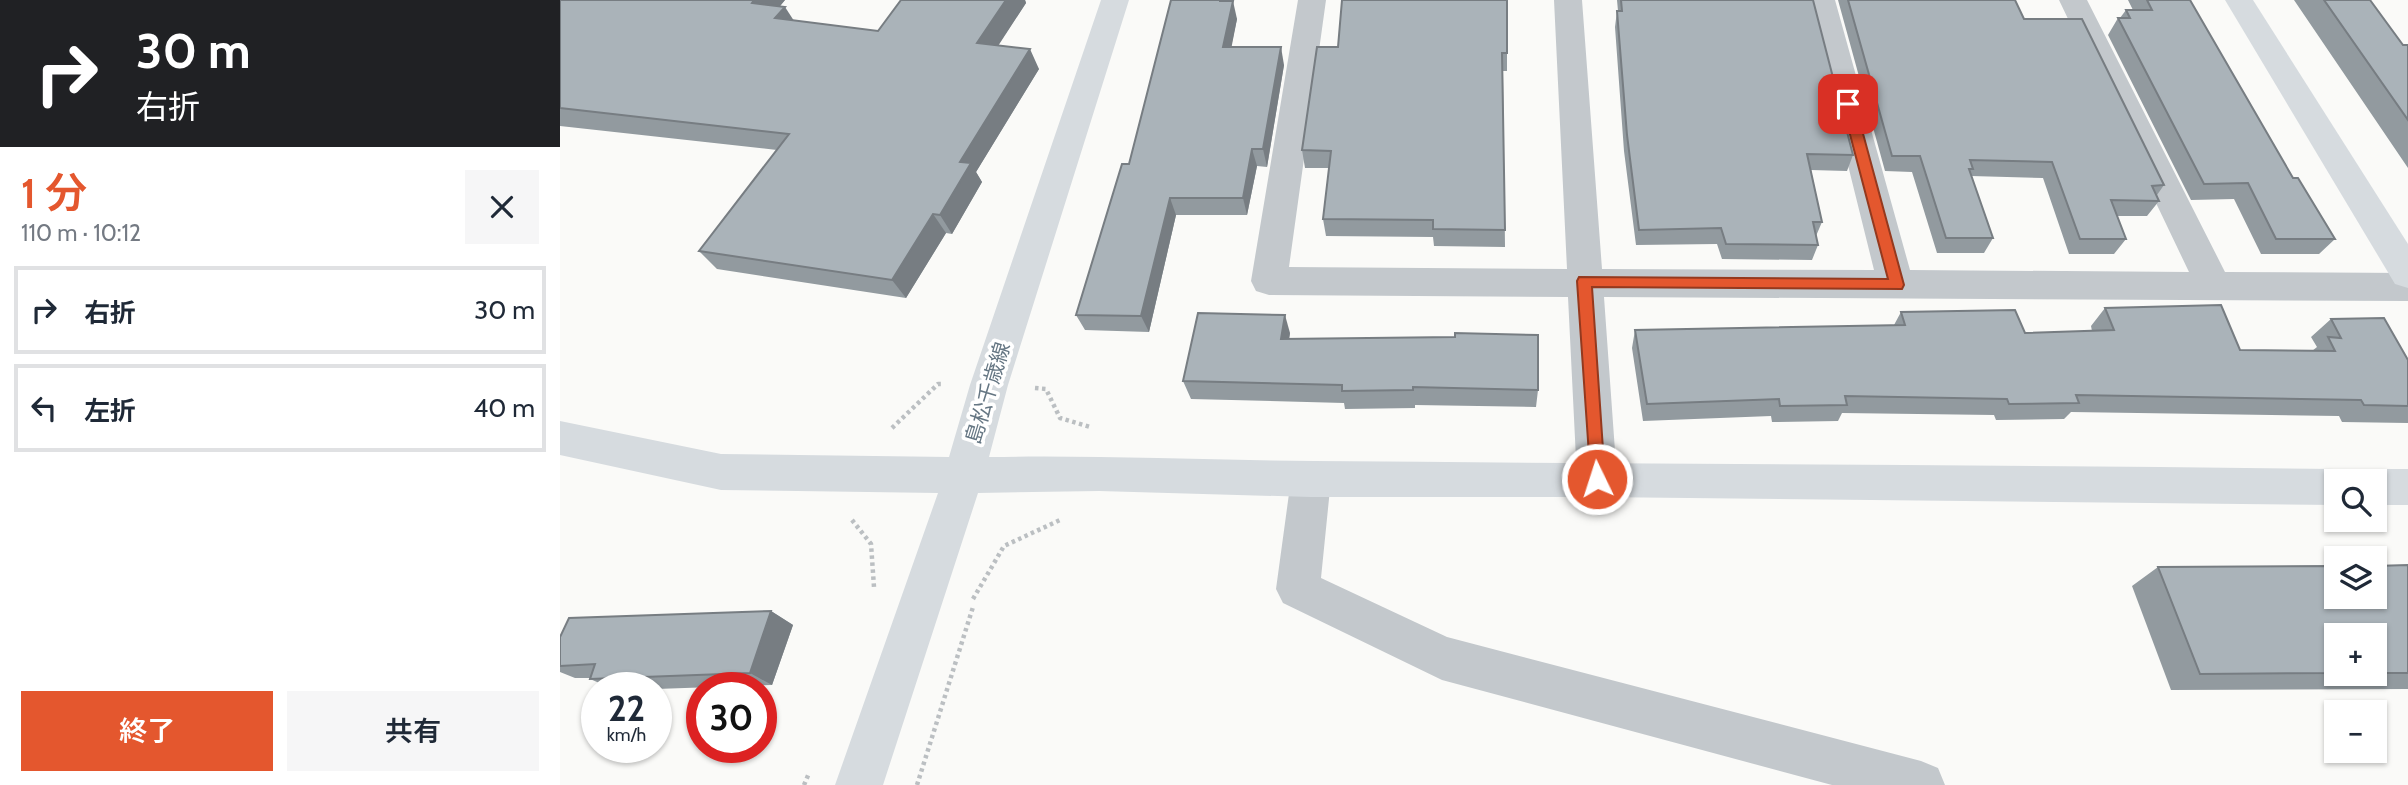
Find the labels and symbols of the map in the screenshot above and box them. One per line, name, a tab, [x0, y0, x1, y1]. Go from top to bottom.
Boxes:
pin	[1818, 74, 1878, 134]
street label: 島松千歳線	[960, 339, 1015, 447]
position arrow	[1560, 442, 1634, 516]
speed limit sign: 30	[686, 672, 777, 763]

